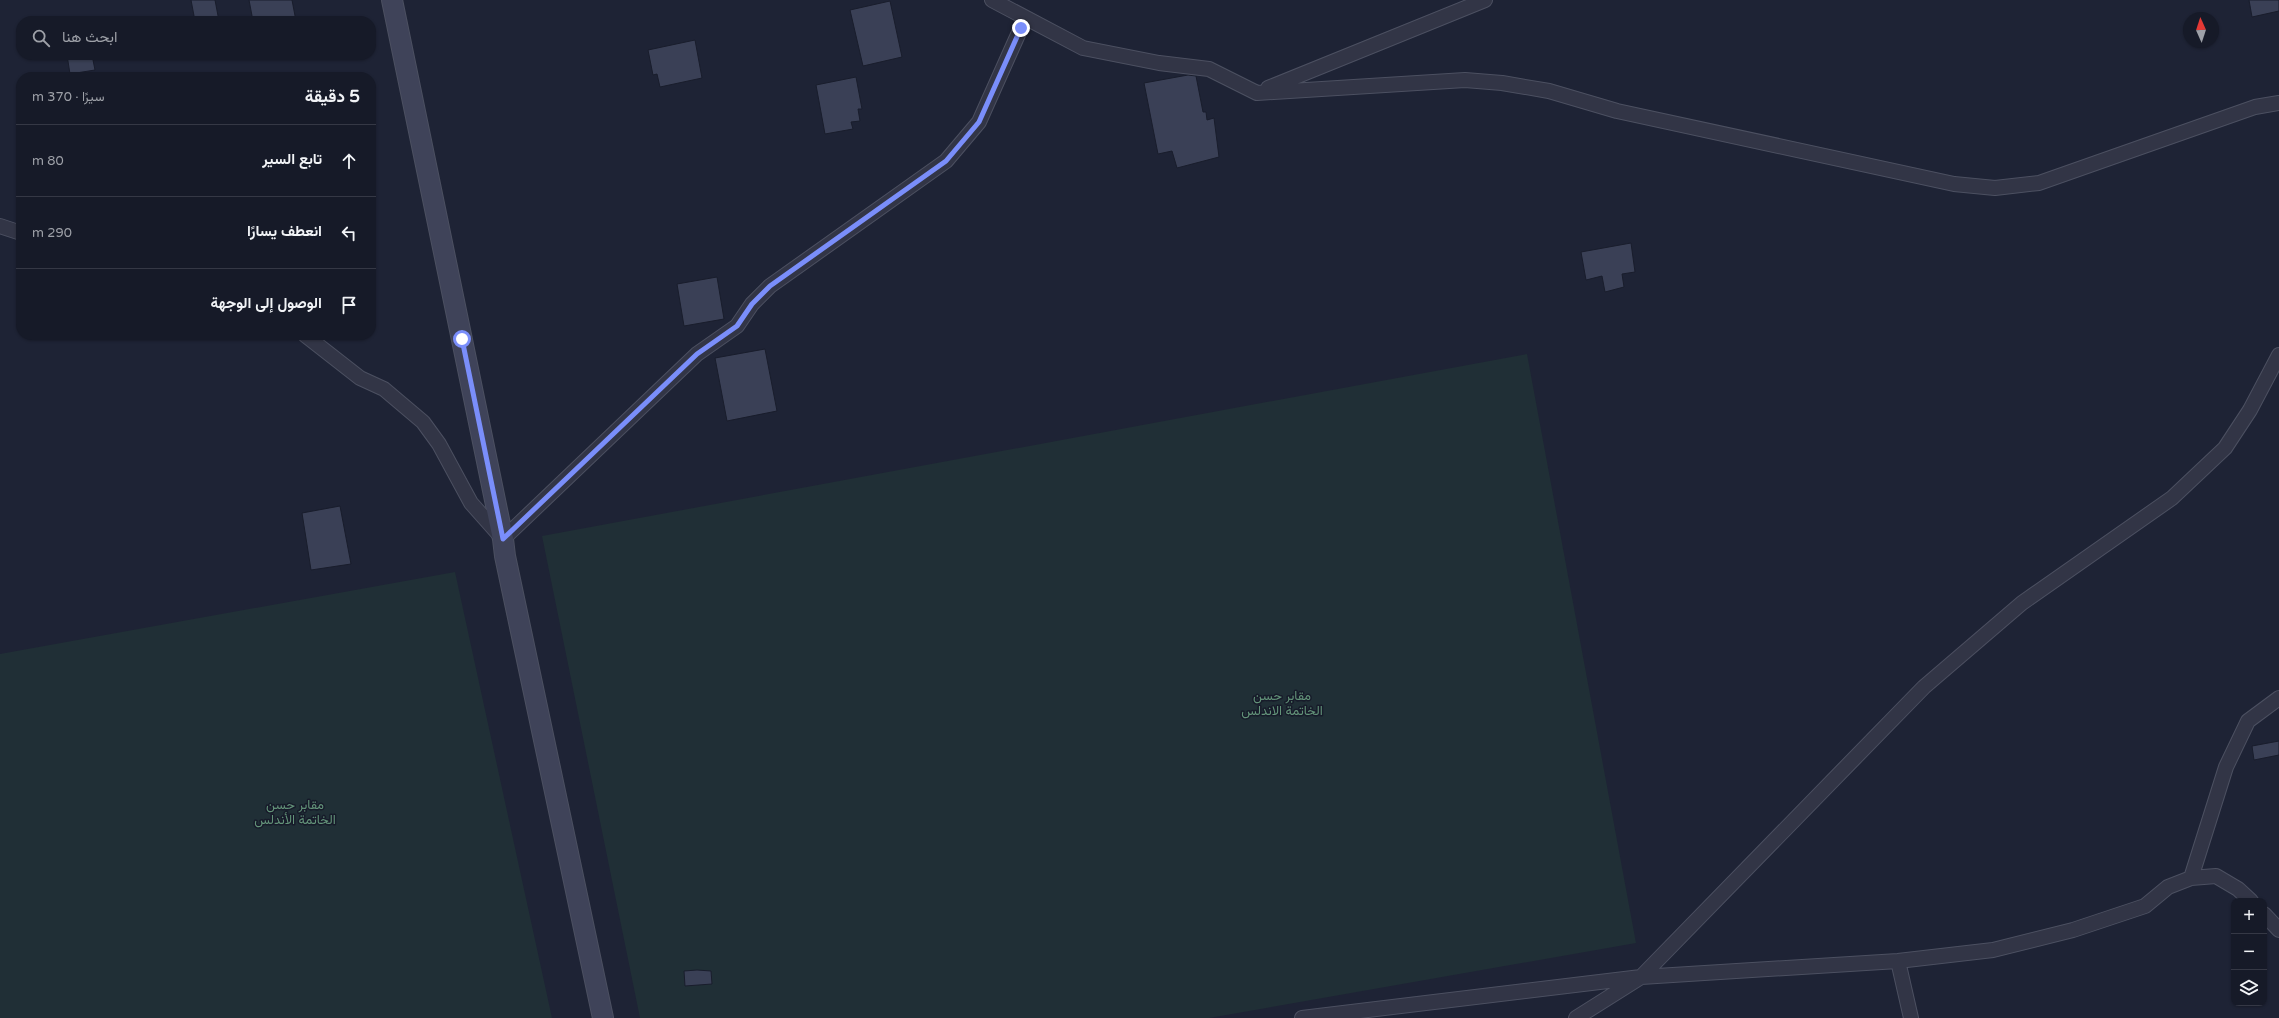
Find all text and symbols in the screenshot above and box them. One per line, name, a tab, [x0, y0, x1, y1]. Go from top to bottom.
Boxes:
north arrow	[2183, 12, 2219, 48]
search box	[16, 16, 376, 60]
route end	[1012, 19, 1030, 37]
icon: search	[30, 27, 52, 49]
text: ابحث هنا	[62, 28, 117, 46]
text: 5 دقيقة	[305, 86, 360, 107]
text: سيرًا · 370 m	[32, 89, 105, 105]
text: تابع السير	[262, 150, 322, 168]
icon: ahead	[338, 150, 360, 172]
text: 80 m	[32, 153, 64, 169]
text: انعطف يسارًا	[247, 222, 322, 240]
icon: left	[338, 222, 360, 244]
text: 290 m	[32, 225, 72, 241]
text: الوصول إلى الوجهة	[211, 294, 322, 312]
icon: arrive	[338, 294, 360, 316]
route start	[453, 330, 471, 348]
park label: مقابر حسن الخاتمة الاندلس	[1241, 688, 1323, 719]
park label: مقابر حسن الخاتمة الأندلس	[254, 797, 336, 828]
map controls	[2231, 898, 2267, 1006]
button: +	[2231, 898, 2267, 934]
button: −	[2231, 934, 2267, 970]
button: layers	[2231, 970, 2267, 1006]

